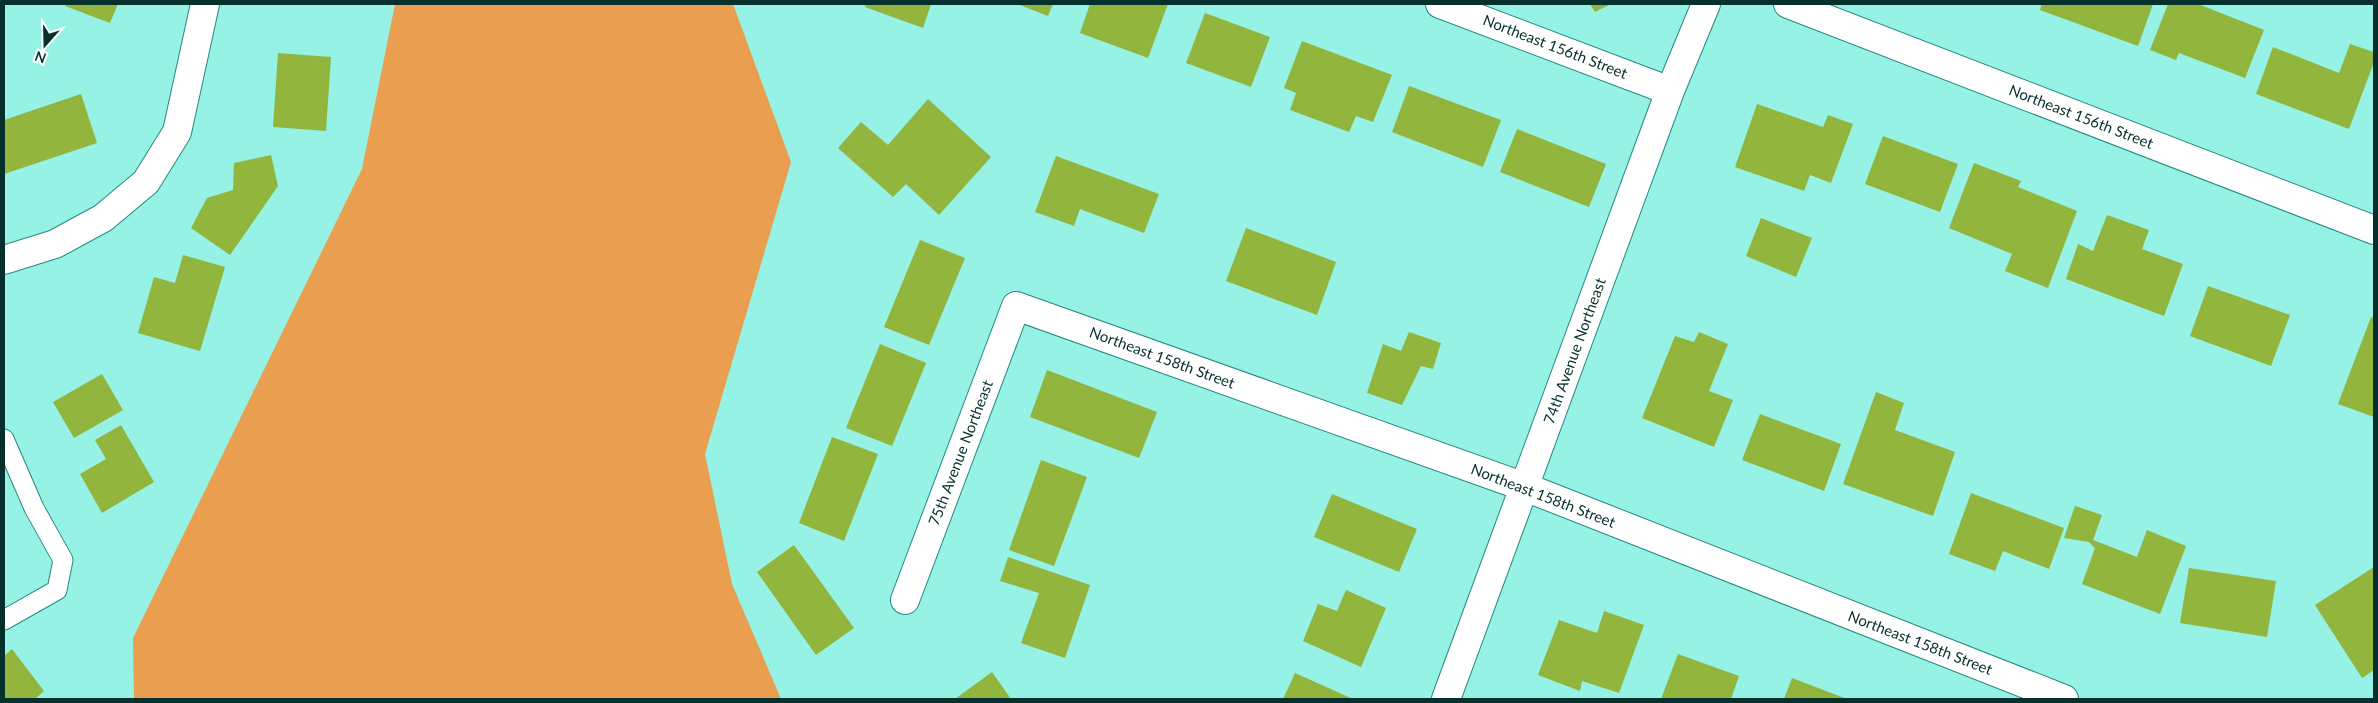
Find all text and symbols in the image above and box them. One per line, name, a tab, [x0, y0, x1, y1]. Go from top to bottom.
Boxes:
street label: Northeast 156th Street	[1481, 10, 1631, 82]
north arrow	[20, 20, 70, 70]
text: N	[32, 48, 48, 68]
street label: Northeast 156th Street	[2007, 80, 2157, 152]
street label: 74th Avenue Northeast	[1539, 275, 1609, 426]
street label: Northeast 158th Street	[1087, 322, 1238, 392]
street label: 75th Avenue Northeast	[924, 377, 996, 528]
street label: Northeast 158th Street	[1469, 459, 1619, 531]
street label: Northeast 158th Street	[1846, 606, 1996, 678]

